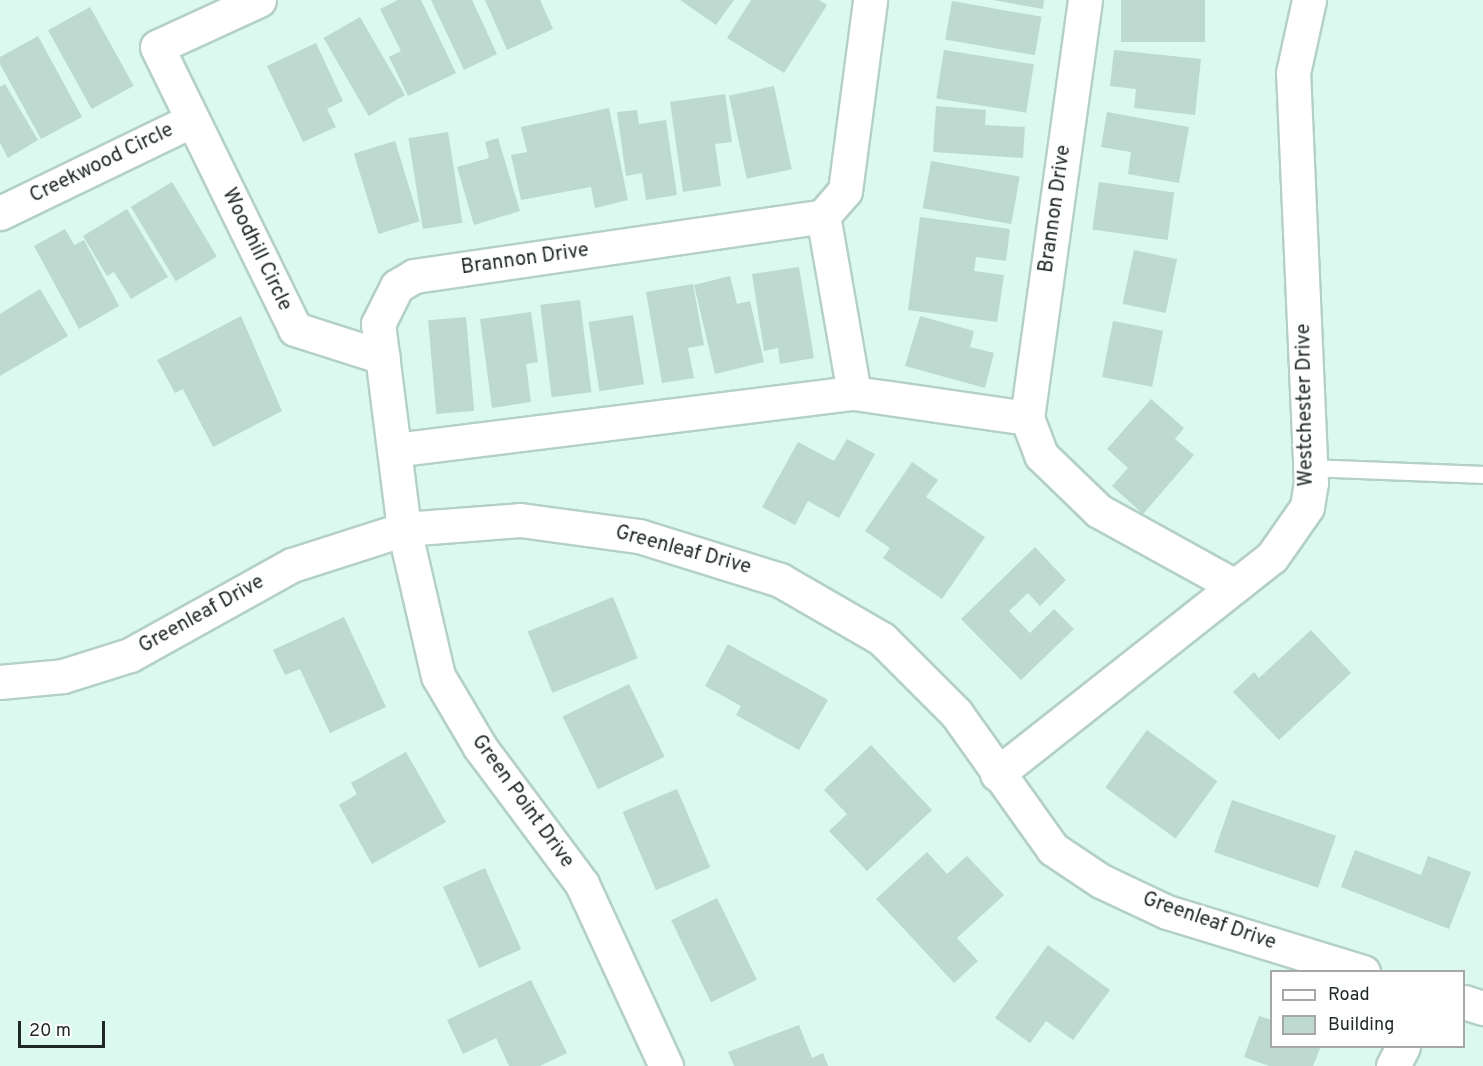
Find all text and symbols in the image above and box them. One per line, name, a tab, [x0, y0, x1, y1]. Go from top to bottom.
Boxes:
street label: Creekwood Circle	[26, 119, 178, 209]
street label: Brannon Drive	[1035, 144, 1077, 274]
street label: Woodhill Circle	[216, 185, 296, 315]
street label: Brannon Drive	[460, 239, 590, 281]
street label: Westchester Drive	[1293, 323, 1319, 487]
street label: Greenleaf Drive	[613, 521, 753, 581]
street label: Greenleaf Drive	[135, 571, 269, 659]
street label: Green Point Drive	[466, 731, 578, 873]
street label: Greenleaf Drive	[1139, 888, 1279, 956]
legend	[1270, 970, 1465, 1048]
text: Road	[1328, 984, 1370, 1007]
scale bar	[21, 1009, 108, 1047]
text: Building	[1328, 1014, 1394, 1037]
text: 20 m	[29, 1020, 71, 1043]

